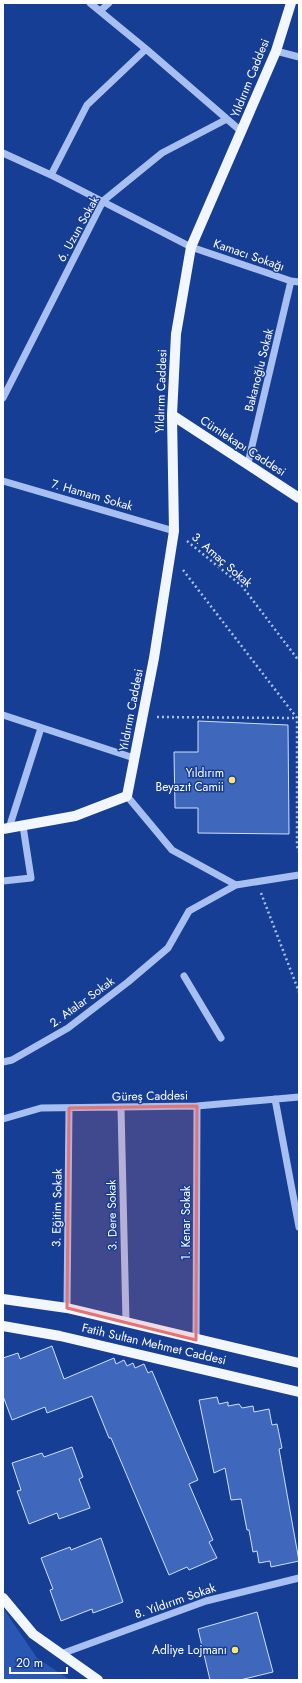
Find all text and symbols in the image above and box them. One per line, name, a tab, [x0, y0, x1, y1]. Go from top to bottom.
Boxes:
street label: Yıldırım Caddesi	[226, 36, 274, 120]
street label: 6. Uzun Sokak	[53, 192, 104, 265]
street label: Kamacı Sokağı	[211, 234, 287, 276]
street label: Bakanoğlu Sokak	[240, 326, 278, 414]
street label: Yıldırım Caddesi	[151, 349, 171, 433]
street label: Cümlekapı Caddesi	[196, 411, 290, 481]
street label: 7. Hamam Sokak	[49, 475, 136, 515]
street label: 3. Amaç Sokak	[188, 528, 257, 592]
street label: Yıldırım Caddesi	[114, 667, 148, 753]
place label: Yıldırım Beyazıt Camii	[156, 764, 224, 796]
marker: Yıldırım Beyazıt Camii	[227, 775, 237, 785]
street label: 2. Atalar Sokak	[46, 972, 119, 1032]
street label: Güreş Caddesi	[112, 1086, 188, 1106]
street label: 3. Eğitim Sokak	[47, 1168, 67, 1247]
street label: 3. Dere Sokak	[102, 1179, 122, 1251]
street label: 1. Kenar Sokak	[177, 1185, 195, 1260]
street label: Fatih Sultan Mehmet Caddesi	[80, 1319, 228, 1369]
street label: 8. Yıldırım Sokak	[132, 1578, 219, 1623]
place label: Adliye Lojmanı	[152, 1641, 227, 1659]
marker: Adliye Lojmanı	[230, 1645, 240, 1655]
scale bar	[10, 1649, 67, 1675]
text: 20 m	[16, 1654, 43, 1672]

